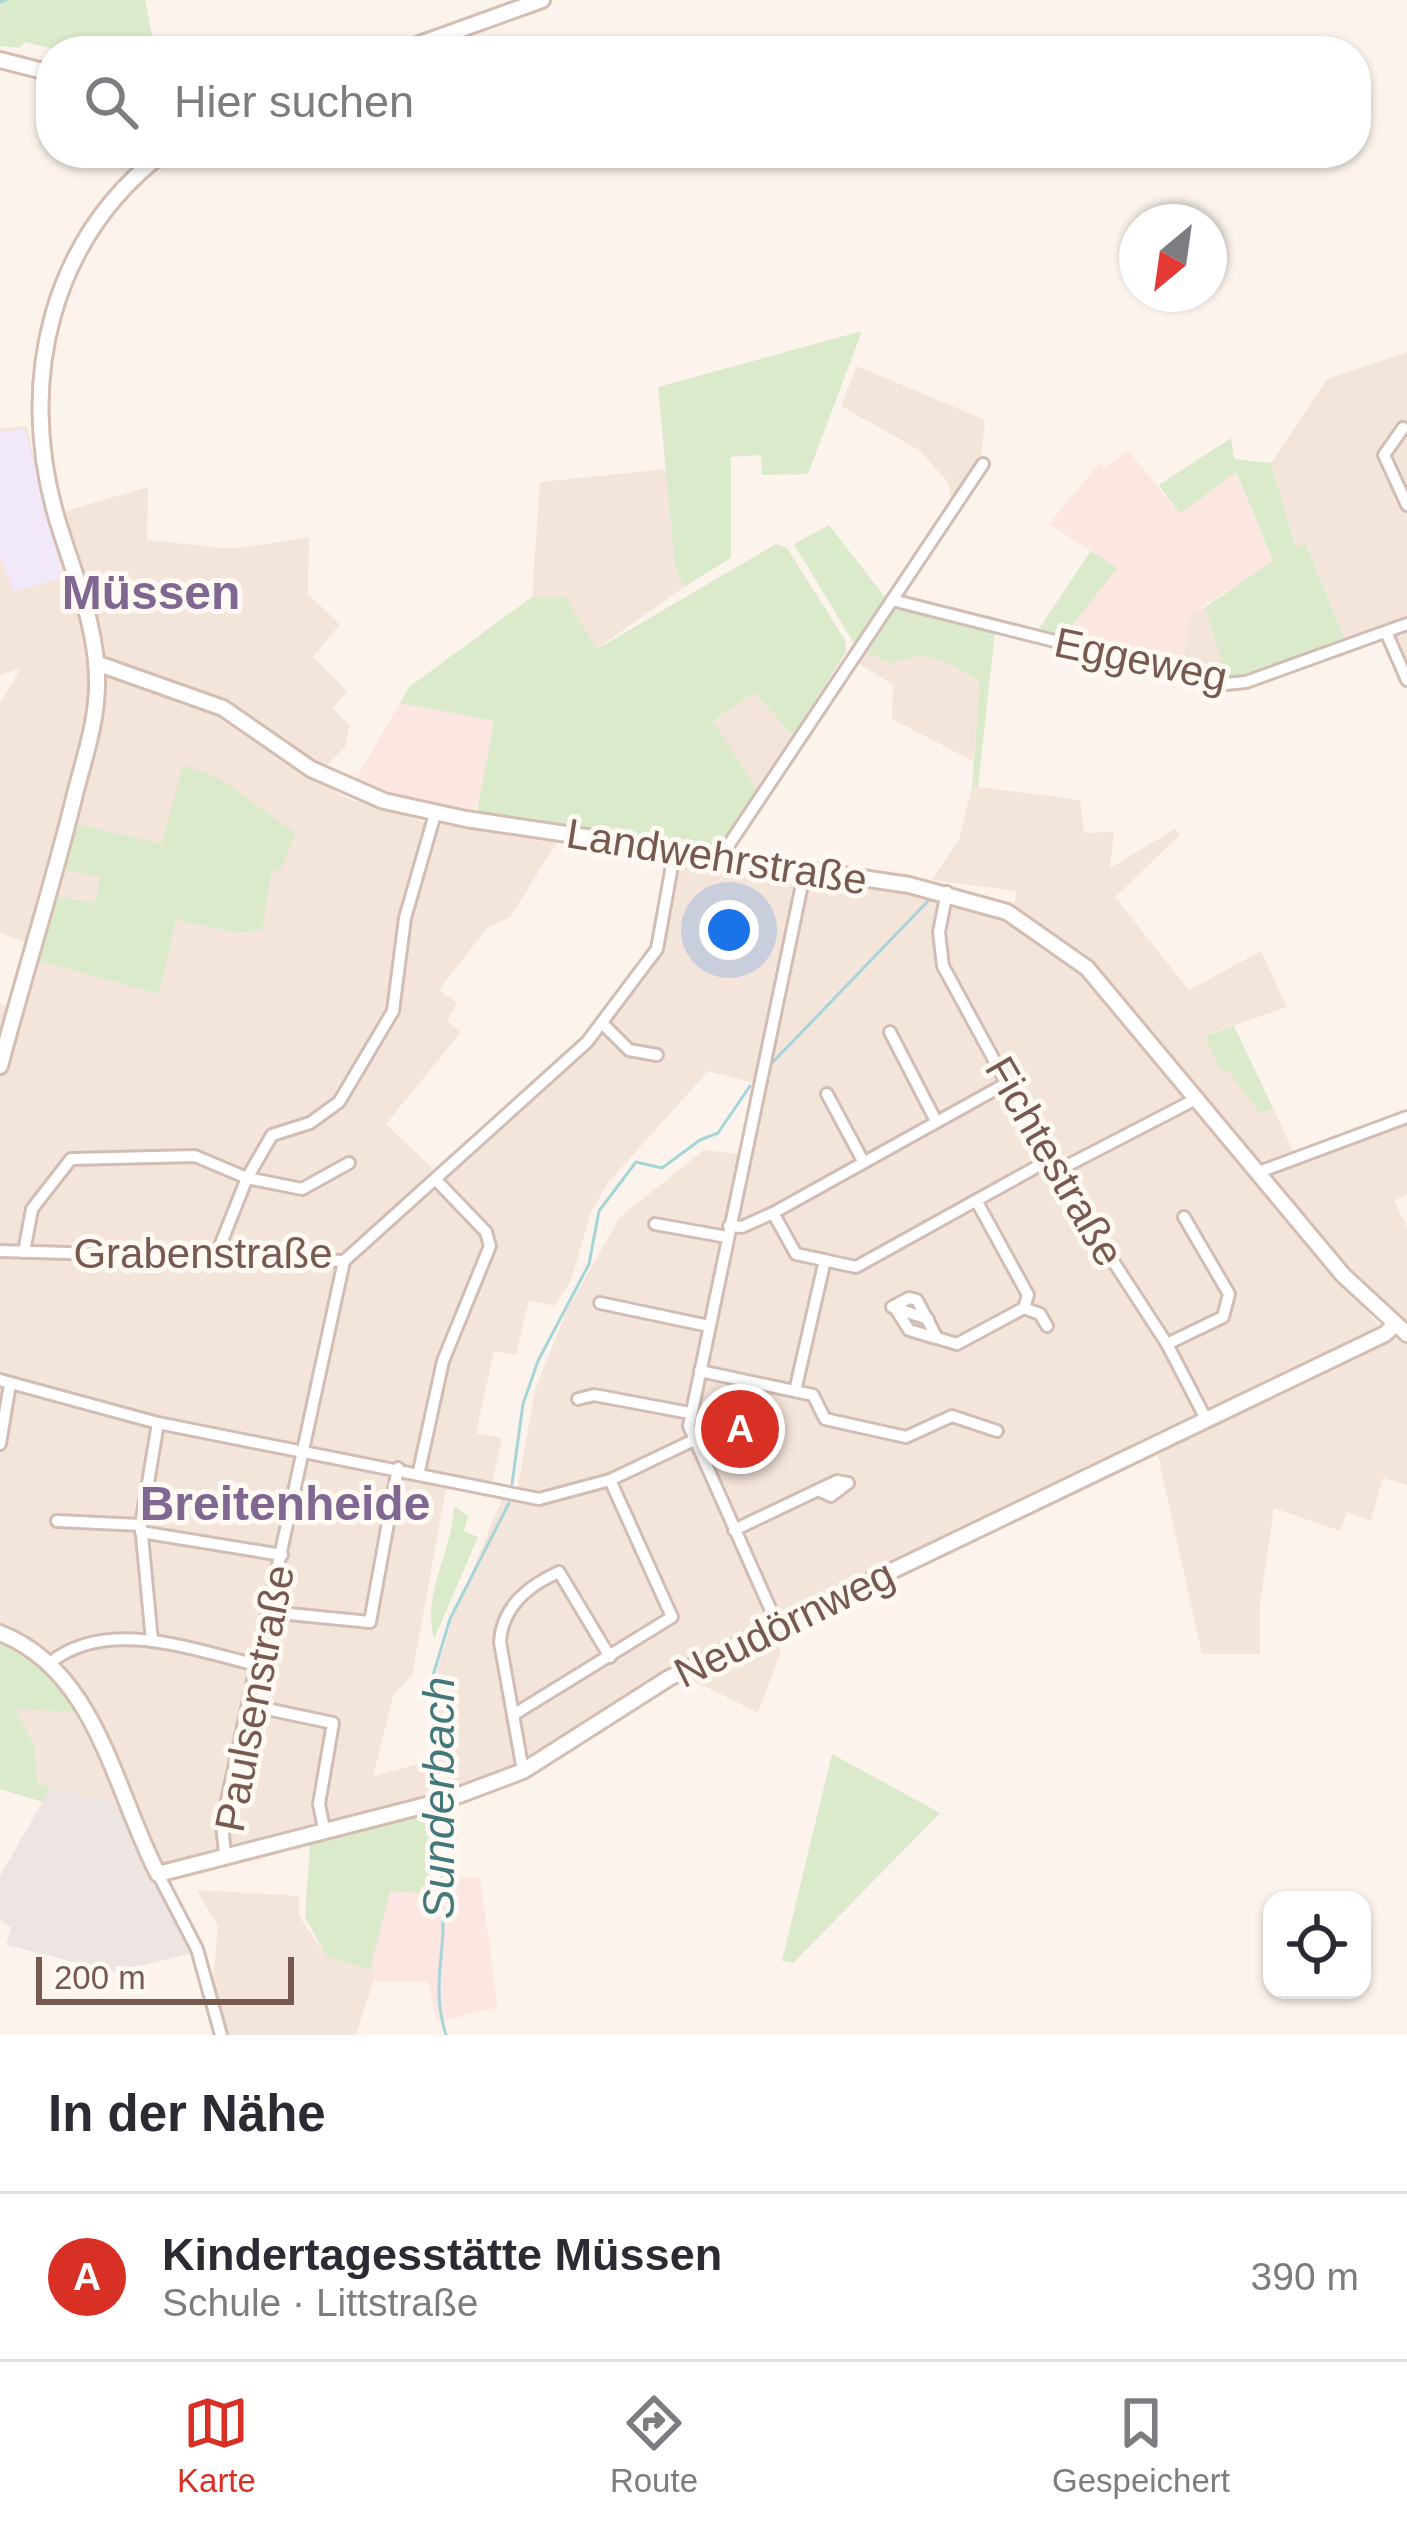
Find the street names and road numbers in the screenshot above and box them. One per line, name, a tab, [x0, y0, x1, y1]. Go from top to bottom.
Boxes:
street label: Eggeweg	[1050, 618, 1231, 701]
street label: Landwehrstraße	[563, 810, 870, 903]
street label: Fichtestraße	[976, 1048, 1133, 1274]
street label: Grabenstraße	[73, 1230, 333, 1277]
street label: Neudörnweg	[667, 1550, 902, 1697]
street label: Paulsenstraße	[206, 1561, 303, 1835]

